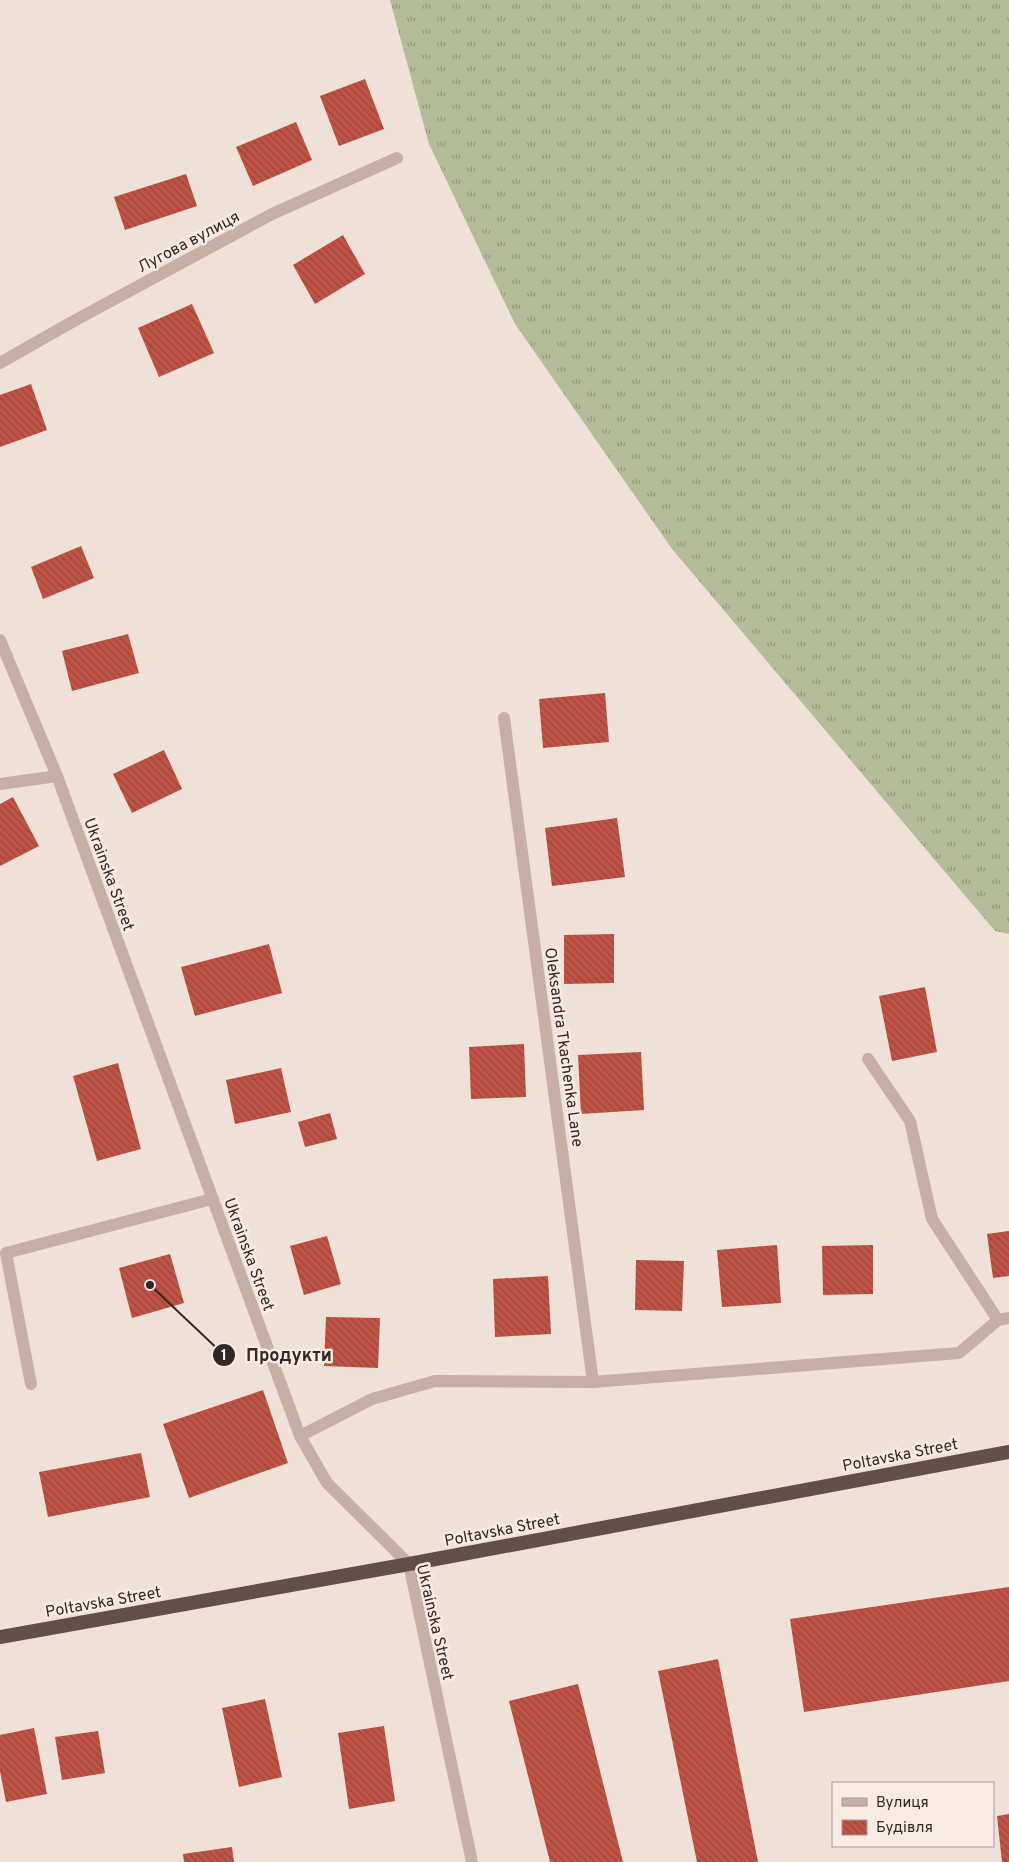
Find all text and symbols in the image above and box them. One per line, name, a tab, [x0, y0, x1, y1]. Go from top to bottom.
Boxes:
street label: Лугова вулиця	[134, 207, 244, 278]
street label: Ukrainska Street	[78, 815, 138, 934]
street label: Oleksandra Tkachenka Lane	[539, 946, 587, 1148]
street label: Ukrainska Street	[218, 1195, 278, 1314]
callout: Продукти	[211, 1338, 342, 1371]
text: Продукти	[246, 1345, 332, 1368]
text: 1	[221, 1347, 227, 1366]
street label: Poltavska Street	[841, 1435, 960, 1477]
street label: Poltavska Street	[443, 1510, 562, 1552]
street label: Ukrainska Street	[411, 1562, 457, 1683]
street label: Poltavska Street	[44, 1583, 163, 1623]
legend	[832, 1782, 994, 1847]
text: Вулиця	[876, 1794, 929, 1813]
text: Будівля	[876, 1819, 933, 1838]

